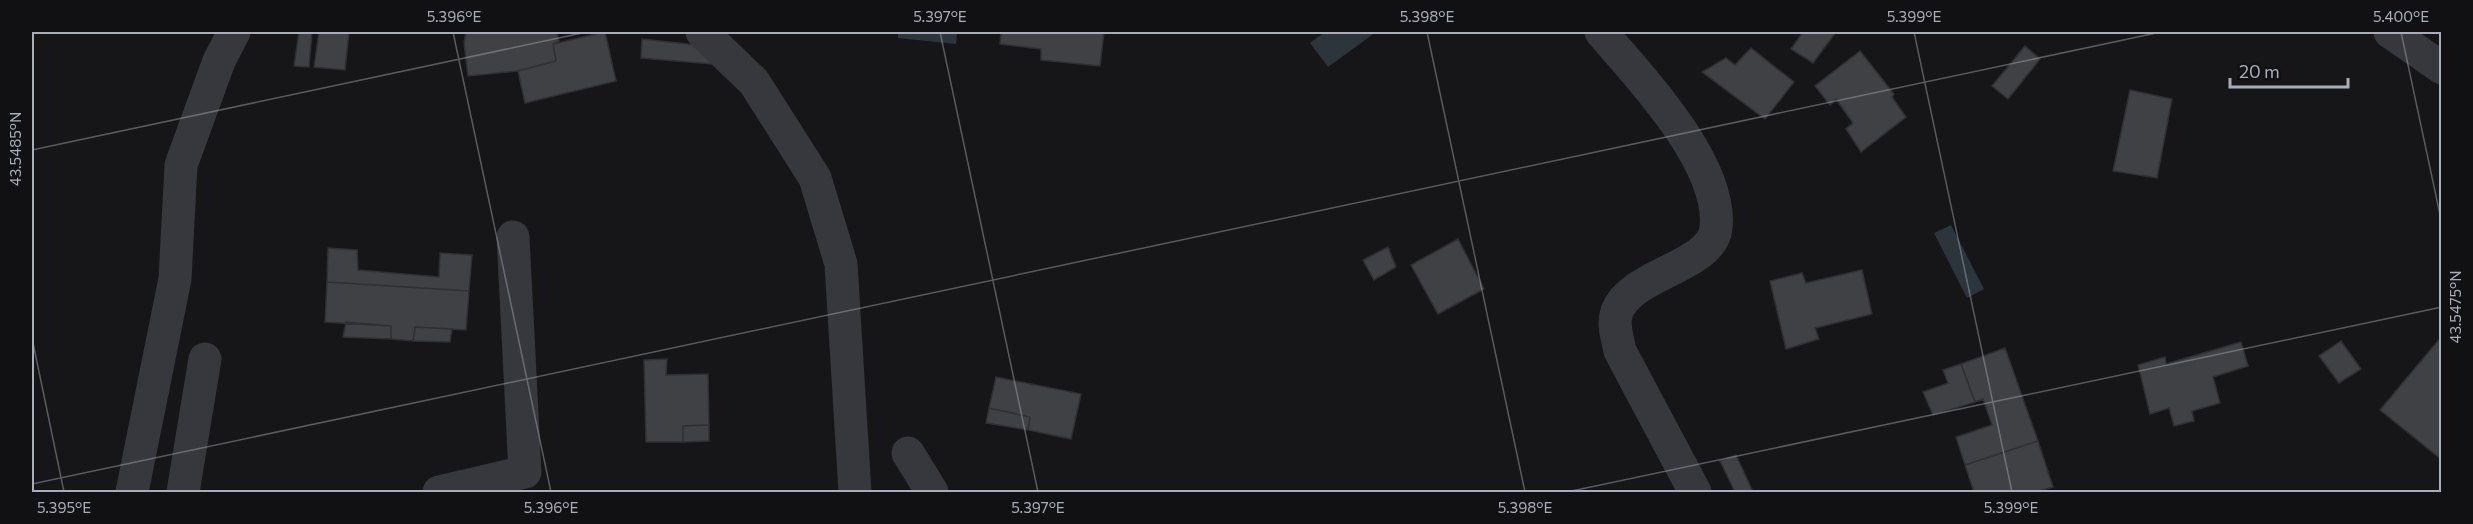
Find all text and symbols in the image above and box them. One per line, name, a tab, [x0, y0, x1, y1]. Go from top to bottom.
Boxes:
text: 5.396°E	[427, 7, 481, 25]
text: 5.397°E	[913, 7, 967, 25]
text: 5.398°E	[1400, 7, 1454, 25]
text: 5.399°E	[1887, 7, 1941, 25]
text: 5.400°E	[2373, 7, 2429, 25]
scale bar	[2230, 51, 2348, 89]
text: 20 m	[2239, 60, 2280, 82]
text: 43.5485°N	[6, 112, 24, 186]
text: 43.5475°N	[2446, 270, 2464, 344]
text: 5.395°E	[37, 498, 91, 516]
text: 5.396°E	[524, 498, 578, 516]
text: 5.397°E	[1011, 498, 1065, 516]
text: 5.398°E	[1498, 498, 1552, 516]
text: 5.399°E	[1984, 498, 2038, 516]

